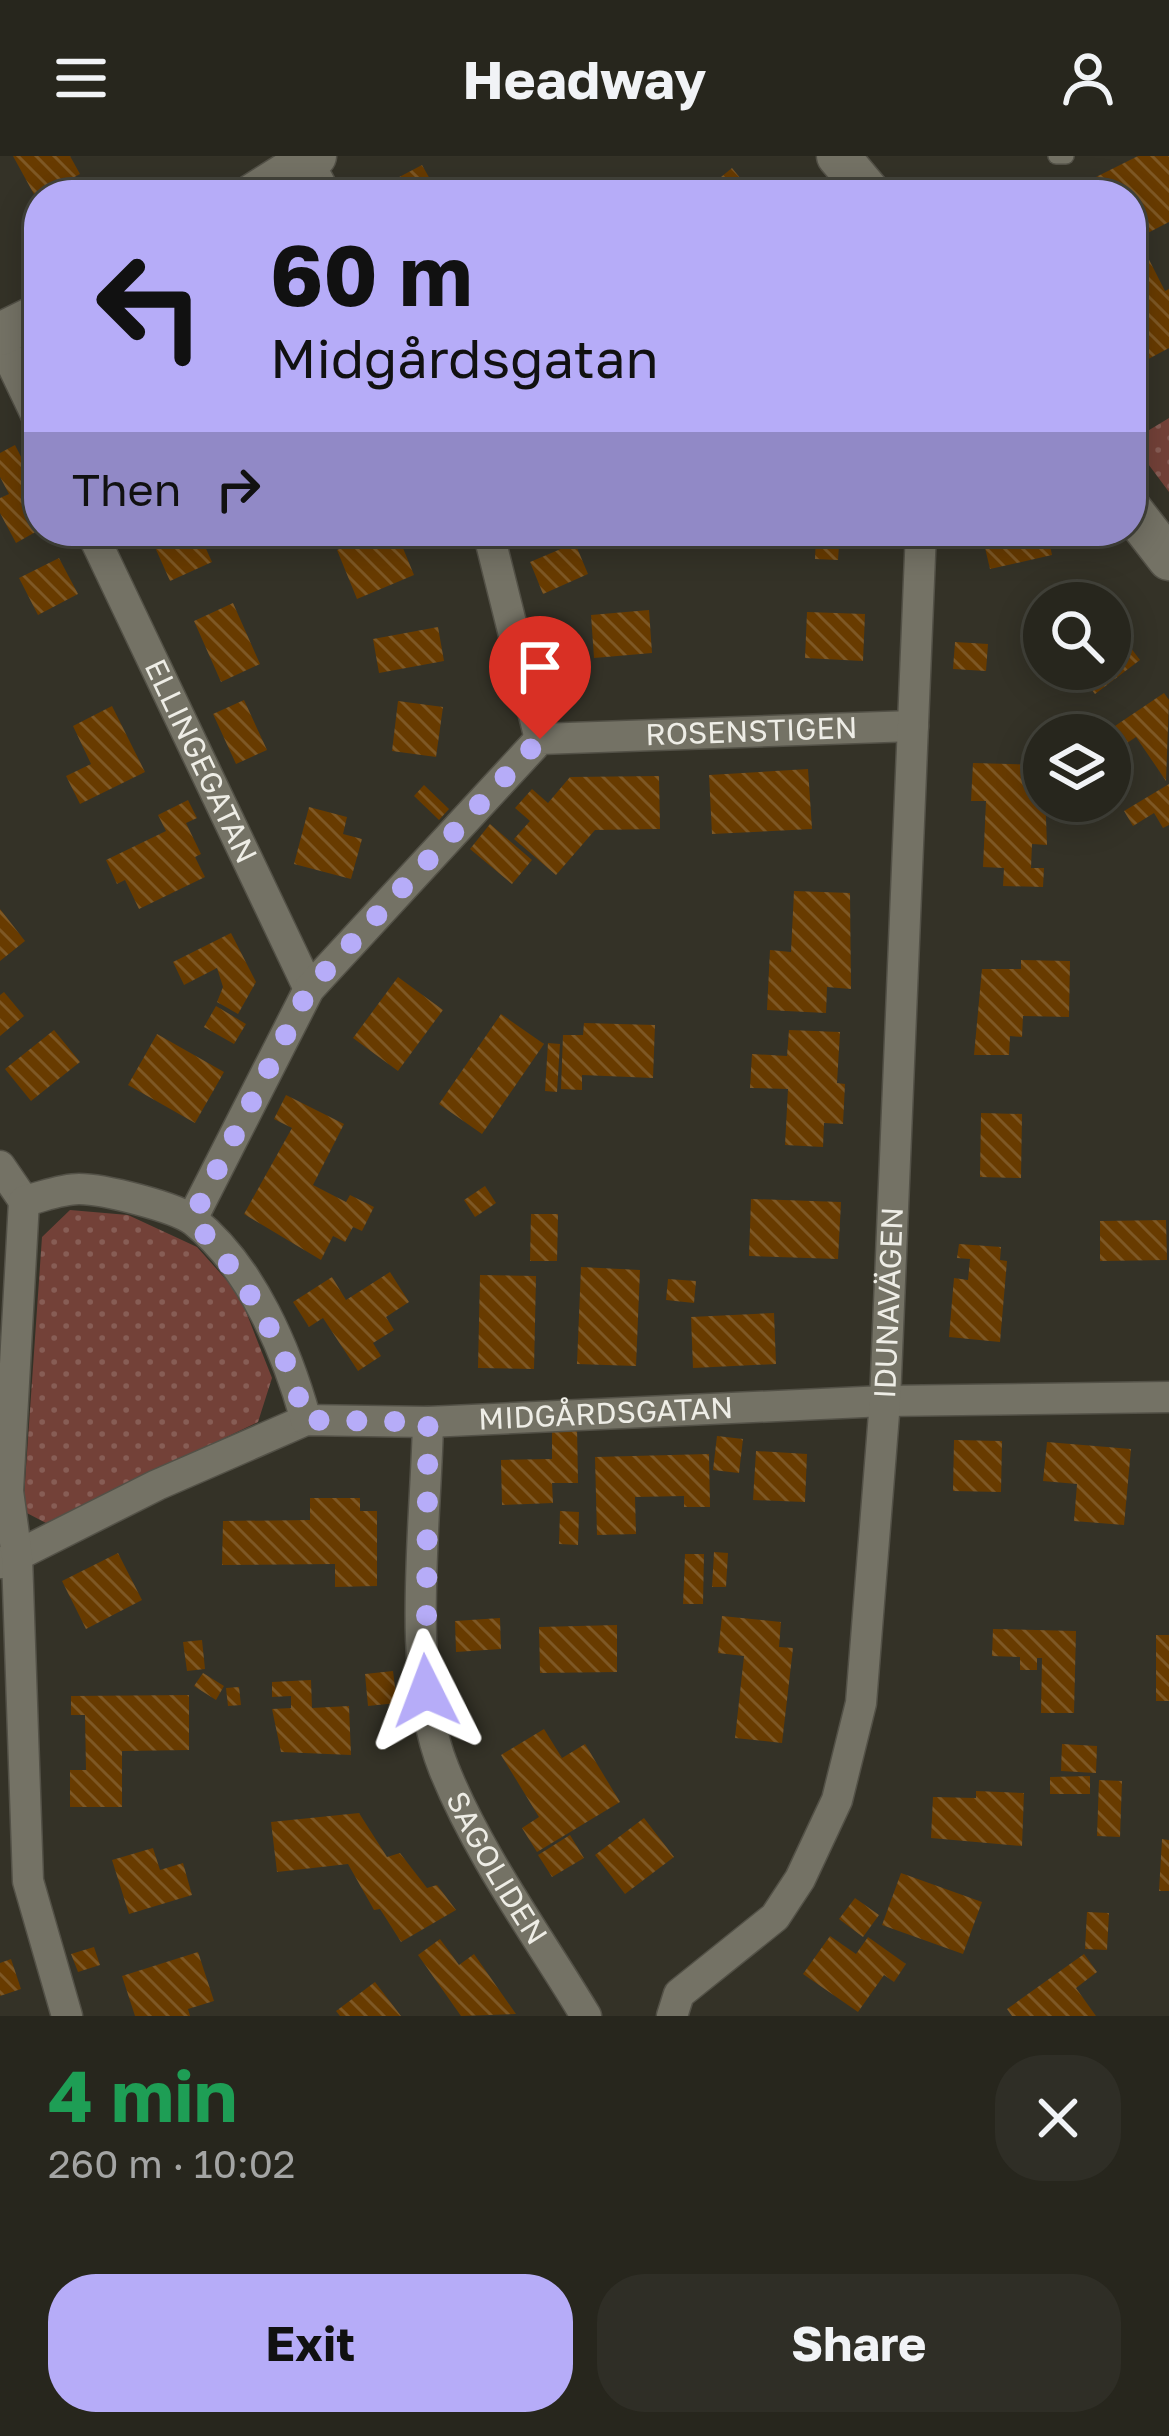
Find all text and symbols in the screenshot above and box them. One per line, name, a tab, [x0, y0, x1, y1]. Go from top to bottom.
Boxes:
icon: menu	[48, 45, 114, 111]
icon: person	[1055, 45, 1121, 111]
text: Headway	[463, 46, 706, 111]
text: 60 m	[270, 224, 472, 324]
icon: left	[72, 228, 228, 384]
text: Midgårdsgatan	[270, 325, 659, 390]
icon: right	[205, 456, 271, 522]
text: Then	[72, 462, 181, 516]
map controls	[1023, 582, 1131, 822]
button: search	[1023, 582, 1131, 690]
pin	[489, 616, 591, 739]
icon: arrive	[507, 634, 573, 700]
street label: ELLINGEGATAN	[138, 653, 265, 869]
street label: ROSENSTIGEN	[645, 709, 858, 752]
button: layers	[1023, 714, 1131, 822]
street label: IDUNAVÄGEN	[866, 1206, 910, 1399]
street label: MIDGÅRDSGATAN	[478, 1389, 734, 1437]
position arrow	[363, 1628, 489, 1754]
street label: SAGOLIDEN	[439, 1786, 555, 1951]
text: 4 min	[48, 2051, 237, 2138]
button: close	[995, 2055, 1121, 2181]
text: 260 m · 10:02	[48, 2140, 295, 2187]
button: Exit	[48, 2274, 573, 2412]
button: Share	[597, 2274, 1121, 2412]

